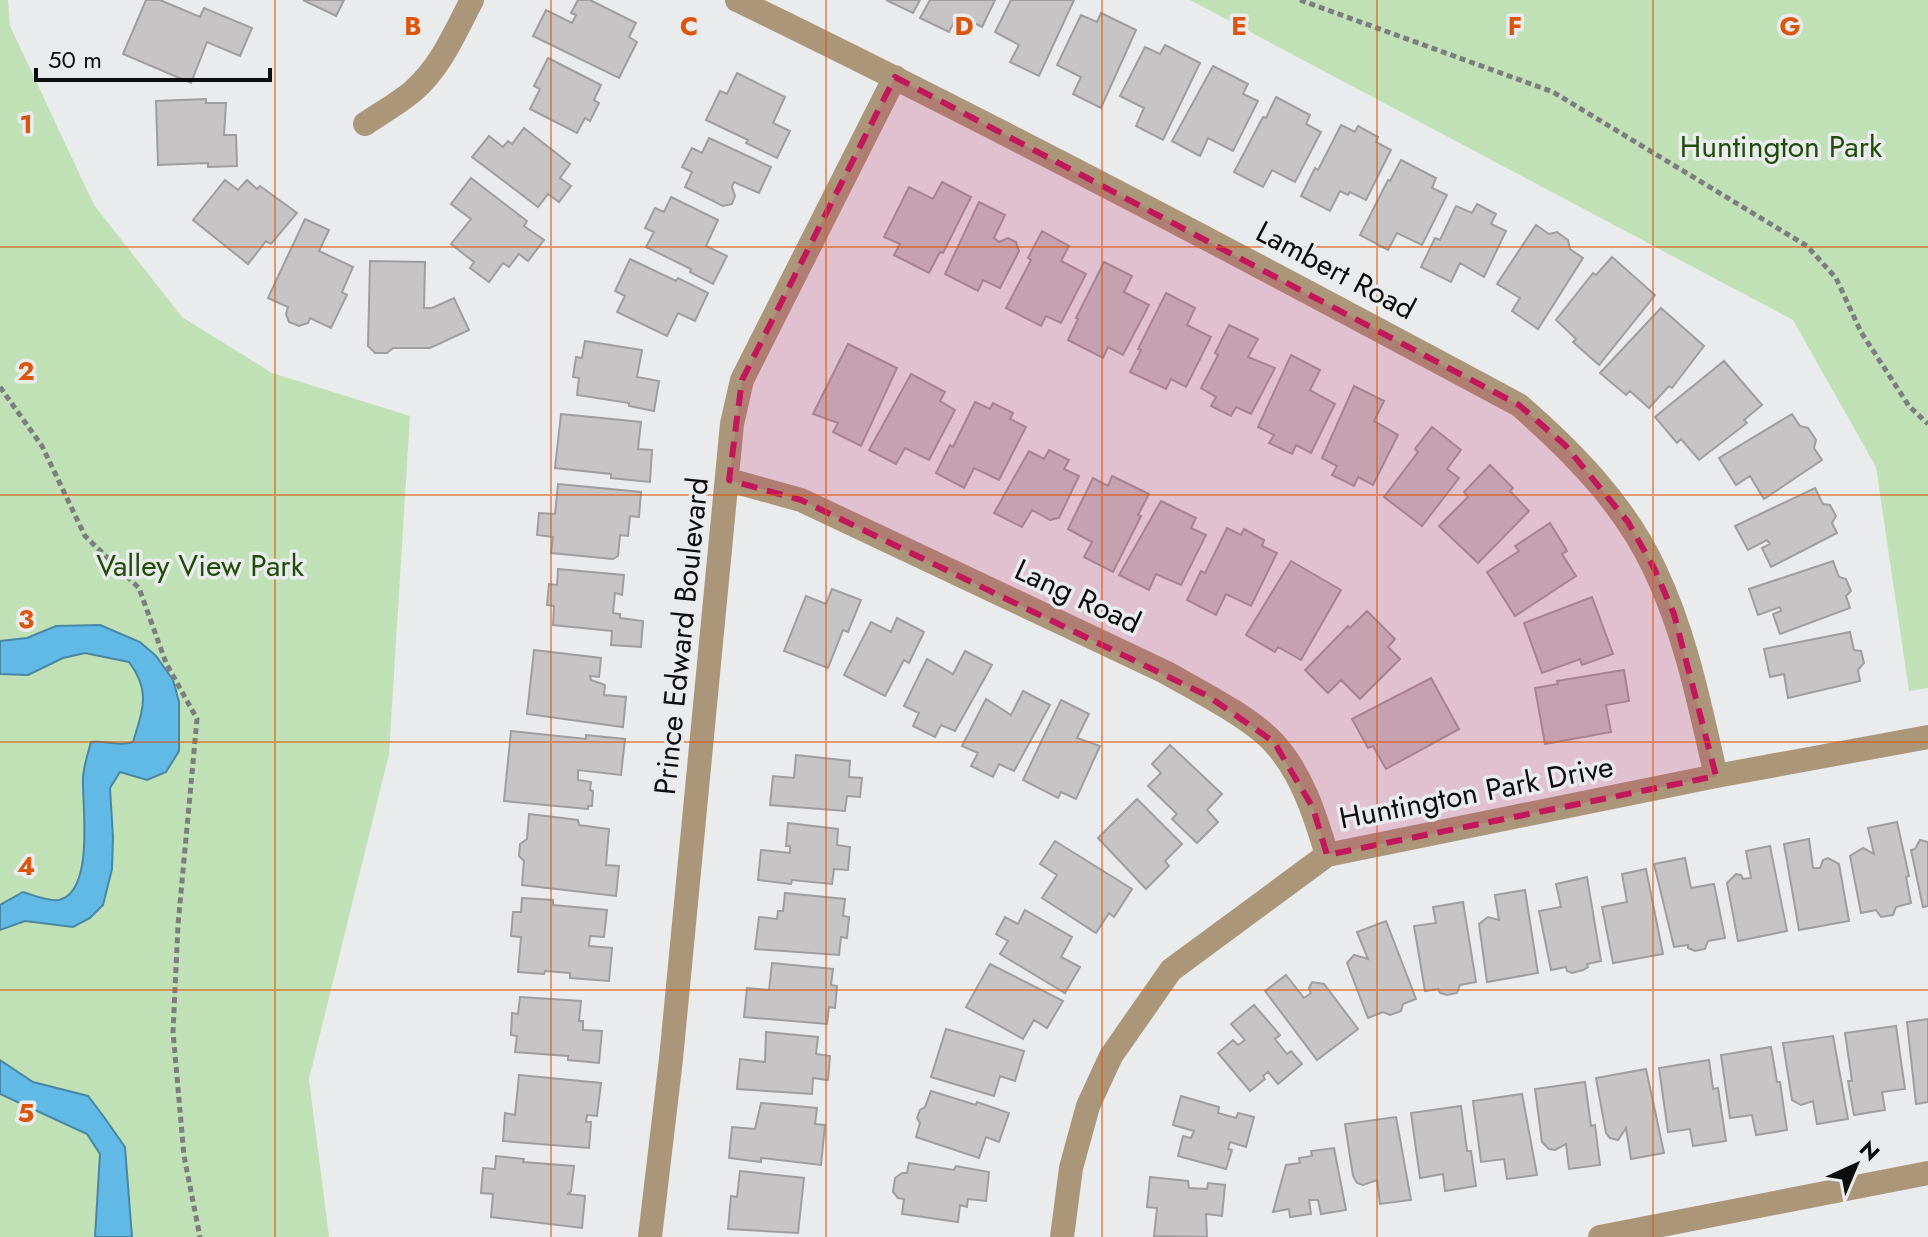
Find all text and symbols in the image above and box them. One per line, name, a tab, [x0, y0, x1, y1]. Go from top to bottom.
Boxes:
text: B	[404, 7, 422, 45]
text: C	[680, 7, 698, 45]
text: D	[954, 7, 974, 45]
text: E	[1231, 7, 1247, 45]
text: F	[1508, 7, 1522, 45]
text: G	[1779, 7, 1801, 45]
scale bar	[36, 32, 270, 82]
text: 50 m	[48, 42, 102, 77]
text: 1	[19, 105, 33, 143]
park label: Huntington Park	[1680, 125, 1883, 168]
street label: Lambert Road	[1249, 210, 1423, 330]
text: 2	[17, 352, 35, 390]
street label: Prince Edward Boulevard	[643, 475, 719, 797]
park label: Valley View Park	[96, 544, 305, 587]
street label: Lang Road	[1008, 548, 1148, 644]
text: 3	[18, 600, 34, 638]
street label: Huntington Park Drive	[1335, 744, 1617, 840]
text: 4	[17, 847, 35, 885]
text: 5	[18, 1094, 34, 1132]
north arrow	[1816, 1125, 1896, 1205]
text: N	[1852, 1133, 1887, 1168]

